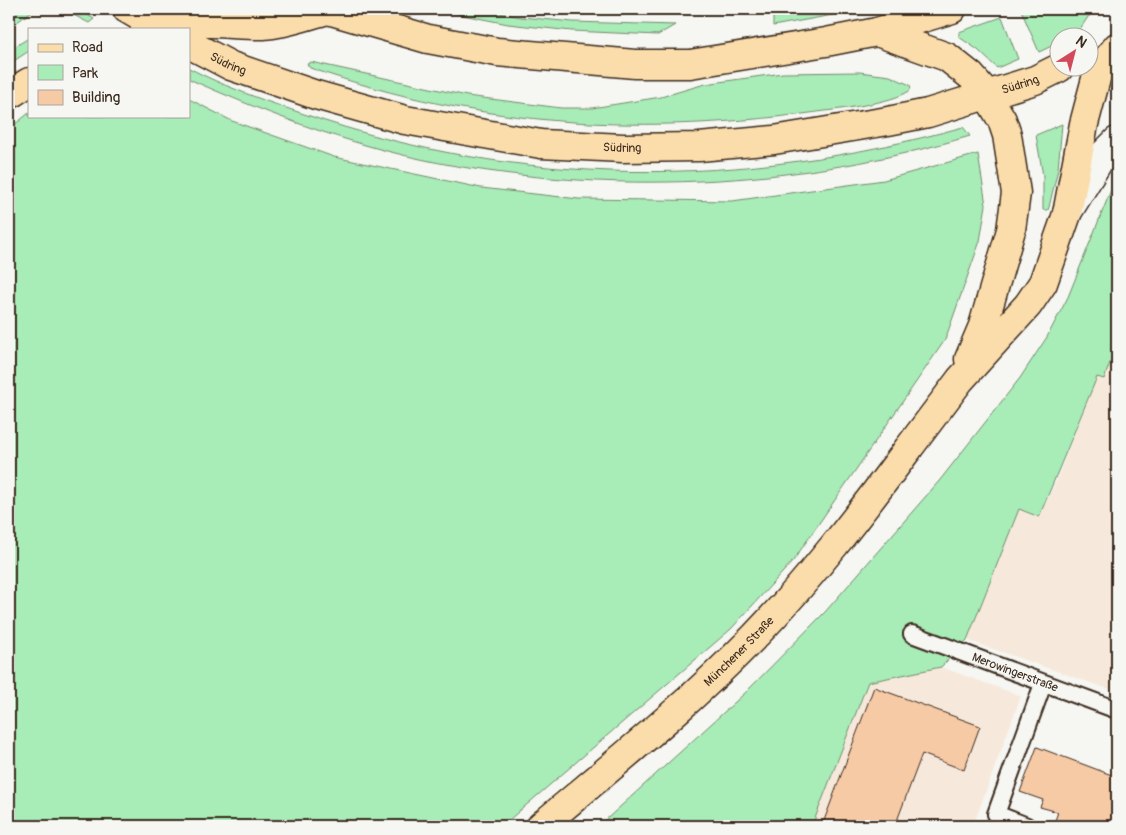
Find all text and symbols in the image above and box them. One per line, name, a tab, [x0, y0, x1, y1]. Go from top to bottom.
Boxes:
legend	[28, 28, 190, 118]
north arrow	[1048, 28, 1098, 78]
text: N	[1073, 32, 1090, 52]
text: Road	[72, 38, 103, 57]
street label: Südring	[207, 49, 248, 79]
text: Park	[72, 64, 99, 83]
street label: Südring	[1000, 72, 1042, 98]
text: Building	[72, 88, 120, 107]
street label: Südring	[603, 140, 641, 156]
street label: Münchener Straße	[701, 614, 777, 690]
street label: Merowingerstraße	[970, 650, 1060, 696]

